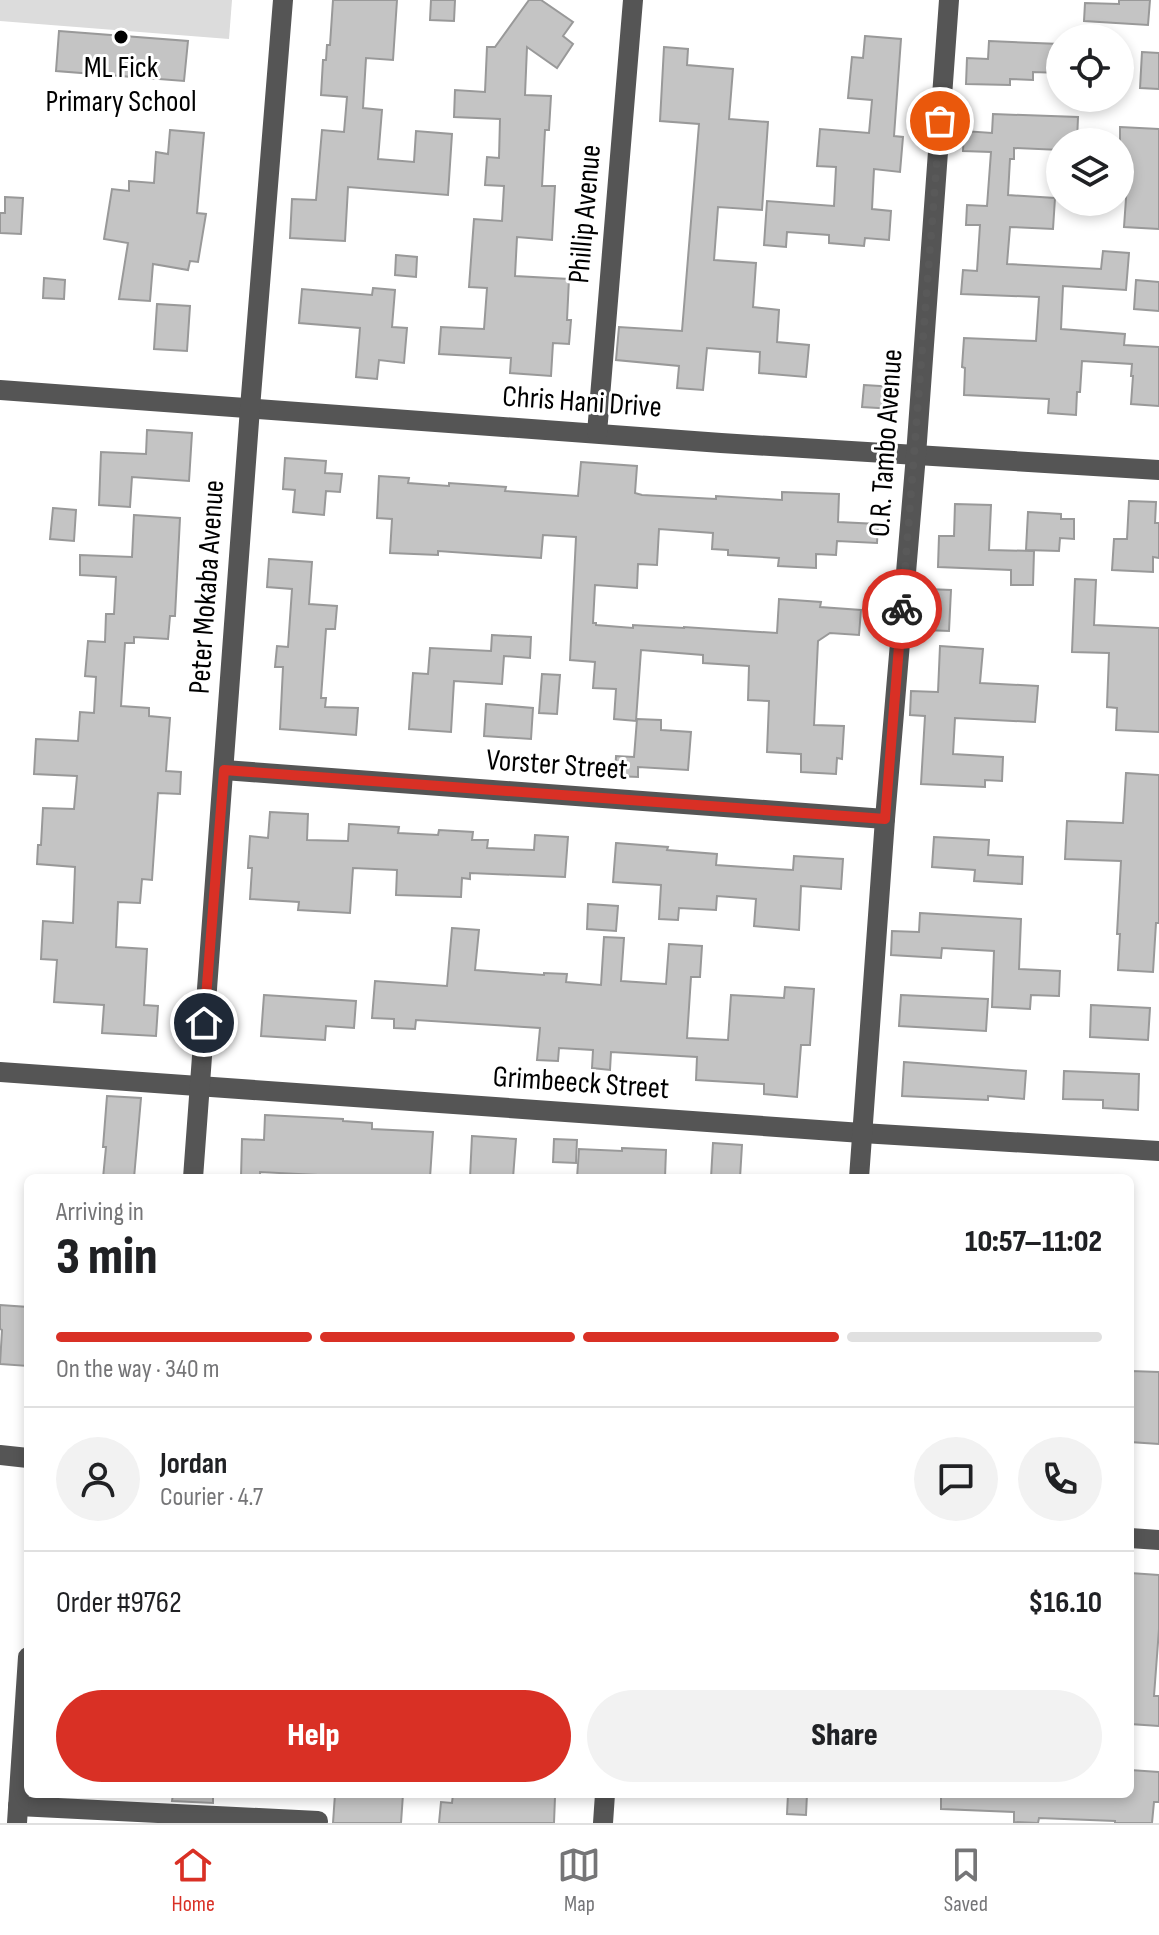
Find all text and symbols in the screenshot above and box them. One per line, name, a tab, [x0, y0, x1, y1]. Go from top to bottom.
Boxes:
map controls	[1046, 24, 1134, 216]
button: locate	[1046, 24, 1134, 112]
marker: ML Fick Primary School	[112, 28, 130, 46]
place label: ML Fick Primary School	[45, 50, 197, 120]
pin	[906, 87, 974, 155]
icon: bag	[918, 99, 962, 143]
button: layers	[1046, 128, 1134, 216]
street label: Phillip Avenue	[561, 143, 609, 285]
street label: O.R. Tambo Avenue	[861, 348, 911, 538]
street label: Chris Hani Drive	[501, 378, 663, 426]
street label: Peter Mokaba Avenue	[182, 479, 232, 695]
courier	[862, 569, 942, 649]
icon: bike	[880, 587, 924, 631]
street label: Vorster Street	[485, 742, 629, 788]
pin	[170, 989, 238, 1057]
icon: home	[182, 1001, 226, 1045]
street label: Grimbeeck Street	[492, 1059, 670, 1107]
text: Arriving in	[56, 1197, 144, 1228]
text: 10:57–11:02	[965, 1224, 1102, 1260]
text: 3 min	[56, 1226, 158, 1289]
text: On the way · 340 m	[56, 1354, 219, 1385]
button: person	[56, 1437, 140, 1521]
button: chat	[914, 1437, 998, 1521]
button: phone	[1018, 1437, 1102, 1521]
text: Jordan	[160, 1446, 227, 1482]
text: Courier · 4.7	[160, 1482, 263, 1513]
text: Order #9762	[56, 1585, 182, 1621]
text: $16.10	[1028, 1585, 1102, 1621]
button: Help	[56, 1690, 571, 1782]
button: Share	[587, 1690, 1102, 1782]
tab: Home	[171, 1843, 215, 1918]
tab: Map	[557, 1843, 601, 1918]
tab: Saved	[944, 1843, 988, 1918]

